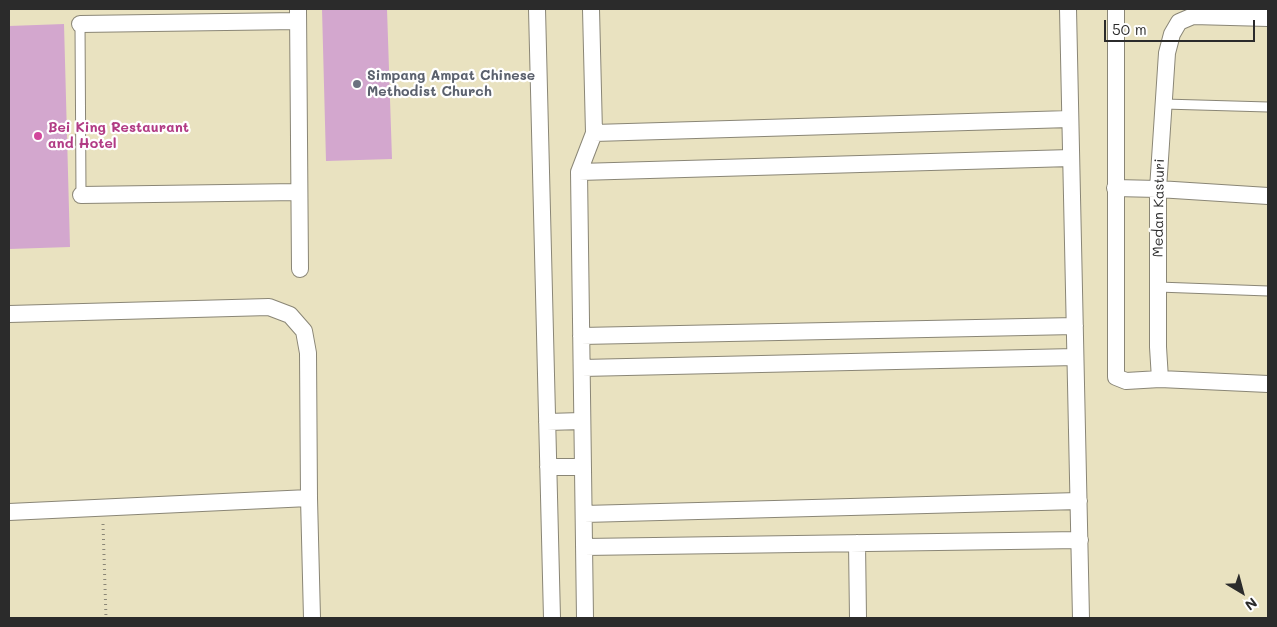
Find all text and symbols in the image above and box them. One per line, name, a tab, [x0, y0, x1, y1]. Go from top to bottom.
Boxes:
scale bar	[1107, 10, 1258, 42]
text: 50 m	[1112, 19, 1147, 39]
place label: Simpang Ampat Chinese Methodist Church	[367, 68, 535, 100]
marker: Simpang Ampat Chinese Methodist Church	[351, 78, 363, 90]
place label: Bei King Restaurant and Hotel	[48, 120, 189, 152]
marker: Bei King Restaurant and Hotel	[32, 130, 44, 142]
street label: Medan Kasturi	[1150, 158, 1168, 258]
north arrow	[1217, 567, 1267, 617]
text: N	[1241, 594, 1261, 615]

